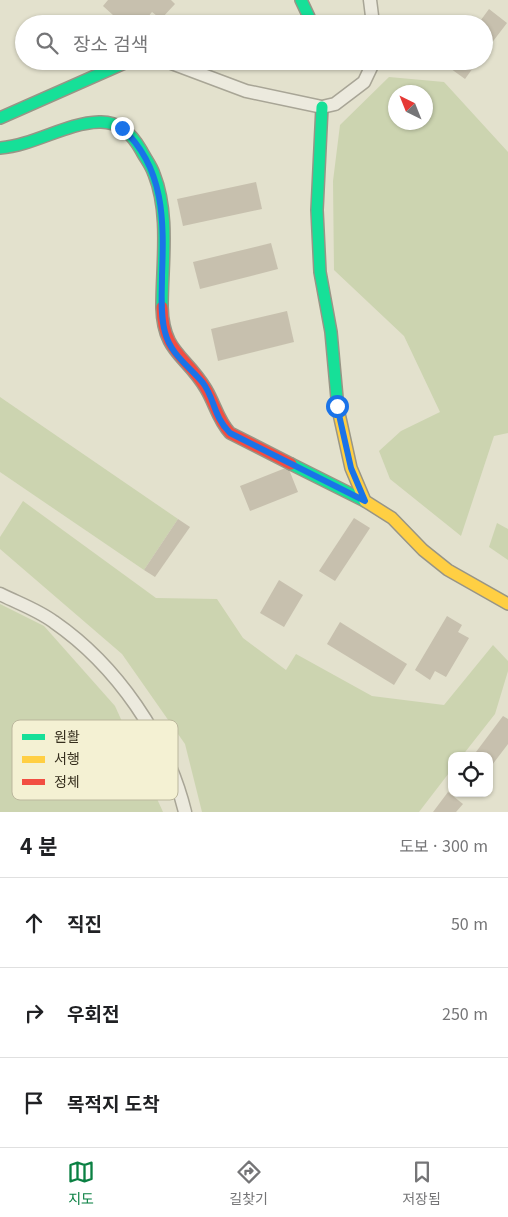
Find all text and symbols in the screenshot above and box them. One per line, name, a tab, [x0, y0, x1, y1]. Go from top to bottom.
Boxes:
search box	[15, 15, 493, 70]
icon: search	[33, 29, 61, 57]
text: 장소 검색	[73, 29, 148, 56]
north arrow	[388, 85, 433, 130]
route end	[111, 117, 134, 140]
route start	[326, 395, 349, 418]
legend	[12, 720, 178, 800]
text: 원활	[54, 726, 80, 746]
text: 서행	[54, 748, 80, 768]
map controls	[448, 752, 493, 797]
button: locate	[448, 752, 493, 797]
text: 정체	[54, 771, 80, 791]
text: 4 분	[20, 830, 58, 860]
text: 도보 · 300 m	[399, 833, 488, 857]
icon: ahead	[20, 909, 48, 937]
text: 직진	[67, 909, 102, 936]
text: 50 m	[451, 911, 488, 935]
icon: right	[20, 999, 48, 1027]
text: 우회전	[67, 999, 119, 1026]
text: 250 m	[442, 1001, 488, 1025]
icon: arrive	[20, 1089, 48, 1117]
text: 목적지 도착	[67, 1089, 160, 1116]
tab: 지도	[67, 1158, 95, 1208]
tab: 길찾기	[229, 1158, 268, 1208]
tab: 저장됨	[402, 1158, 441, 1208]

